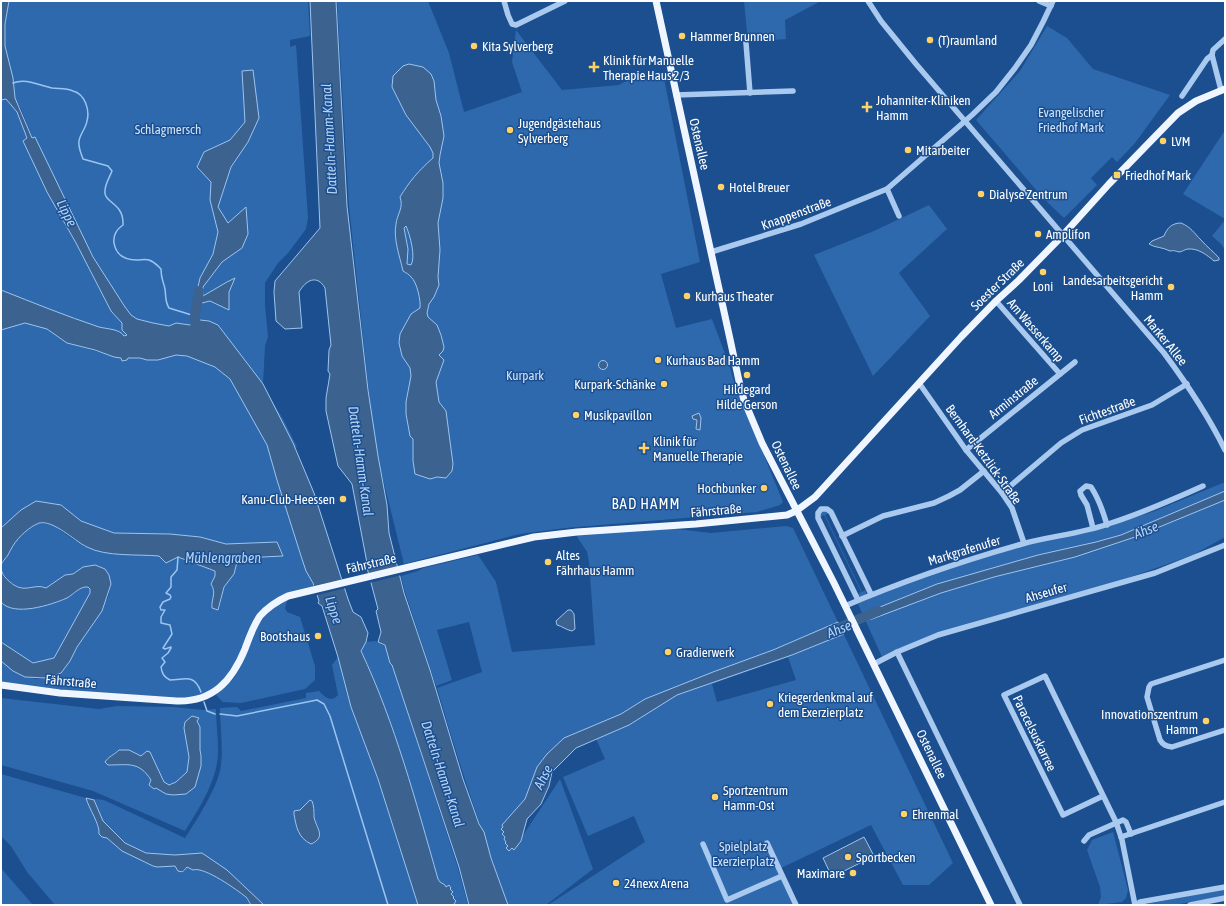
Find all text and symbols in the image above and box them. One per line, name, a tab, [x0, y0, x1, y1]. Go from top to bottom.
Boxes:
place label: Hammer Brunnen	[690, 29, 775, 44]
marker: Hammer Brunnen	[677, 31, 687, 41]
place label: (T)raumland	[938, 33, 997, 48]
marker: (T)raumland	[925, 35, 935, 45]
place label: Kita Sylverberg	[482, 39, 553, 54]
marker: Kita Sylverberg	[469, 41, 479, 51]
place label: Klinik für Manuelle Therapie Haus 2/3	[603, 53, 694, 83]
marker: Klinik für Manuelle Therapie Haus 2/3	[588, 61, 600, 73]
water label: Datteln-Hamm-Kanal	[318, 83, 340, 195]
place label: Johanniter-Kliniken Hamm	[876, 93, 971, 123]
marker: Johanniter-Kliniken Hamm	[861, 101, 873, 113]
park label: Evangelischer Friedhof Mark	[1038, 105, 1104, 135]
place label: Jugendgästehaus Sylverberg	[518, 116, 601, 146]
street label: Ostenallee	[686, 117, 713, 171]
park label: Schlagmersch	[135, 122, 201, 137]
marker: Jugendgästehaus Sylverberg	[505, 125, 515, 135]
place label: LVM	[1171, 134, 1190, 149]
marker: LVM	[1158, 136, 1168, 146]
place label: Mitarbeiter	[916, 143, 970, 158]
marker: Mitarbeiter	[903, 145, 913, 155]
place label: Friedhof Mark	[1125, 168, 1191, 183]
marker: Friedhof Mark	[1112, 170, 1122, 180]
place label: Hotel Breuer	[729, 180, 789, 195]
marker: Hotel Breuer	[716, 182, 726, 192]
place label: Dialyse Zentrum	[989, 187, 1068, 202]
marker: Dialyse Zentrum	[976, 189, 986, 199]
street label: Knappenstraße	[759, 194, 833, 233]
water label: Lippe	[54, 197, 80, 229]
place label: Amplifon	[1046, 227, 1090, 242]
marker: Amplifon	[1033, 229, 1043, 239]
street label: Soester Straße	[968, 255, 1027, 313]
marker: Loni	[1038, 267, 1048, 277]
place label: Landesarbeitsgericht Hamm	[1063, 273, 1163, 303]
place label: Loni	[1033, 279, 1053, 294]
marker: Landesarbeitsgericht Hamm	[1166, 282, 1176, 292]
place label: Kurhaus Theater	[695, 289, 774, 304]
marker: Kurhaus Theater	[682, 291, 692, 301]
street label: Am Wasserkamp	[1004, 296, 1067, 365]
street label: Marker Allee	[1141, 312, 1191, 369]
place label: Kurhaus Bad Hamm	[666, 353, 760, 368]
marker: Kurhaus Bad Hamm	[653, 355, 663, 365]
park label: Kurpark	[506, 368, 544, 383]
marker: Hildegard Hilde Gerson	[742, 370, 752, 380]
street label: Arminstraße	[986, 373, 1041, 422]
place label: Kurpark-Schänke	[574, 377, 656, 392]
marker: Kurpark-Schänke	[659, 379, 669, 389]
place label: Hildegard Hilde Gerson	[716, 382, 778, 412]
street label: Fichtestraße	[1077, 393, 1137, 428]
street label: Bernhard-Ketzlick-Straße	[942, 402, 1025, 507]
water label: Datteln-Hamm-Kanal	[345, 405, 377, 517]
place label: Musikpavillon	[584, 408, 652, 423]
marker: Musikpavillon	[571, 410, 581, 420]
place label: Klinik für Manuelle Therapie	[653, 434, 743, 464]
street label: Ostenallee	[768, 438, 805, 492]
marker: Klinik für Manuelle Therapie	[638, 442, 650, 454]
place label: Hochbunker	[697, 481, 756, 496]
marker: Hochbunker	[759, 483, 769, 493]
place label: Kanu-Club-Heessen	[241, 492, 335, 507]
marker: Kanu-Club-Heessen	[338, 494, 348, 504]
district label: BAD HAMM	[611, 495, 681, 512]
street label: Fährstraße	[690, 501, 742, 520]
water label: Ahse	[1131, 518, 1161, 542]
street label: Markgrafenufer	[926, 532, 1002, 569]
place label: Altes Fährhaus Hamm	[556, 548, 634, 578]
water label: Mühlengraben	[185, 550, 261, 566]
street label: Fährstraße	[345, 550, 398, 577]
marker: Altes Fährhaus Hamm	[543, 557, 553, 567]
street label: Ahseufer	[1024, 579, 1069, 606]
water label: Lippe	[322, 594, 346, 626]
water label: Ahse	[824, 617, 854, 641]
place label: Bootshaus	[260, 629, 310, 644]
marker: Bootshaus	[313, 631, 323, 641]
place label: Gradierwerk	[676, 645, 735, 660]
marker: Gradierwerk	[663, 647, 673, 657]
street label: Fährstraße	[45, 672, 97, 691]
place label: Kriegerdenkmal auf dem Exerzierplatz	[778, 690, 873, 720]
street label: Paracelsuskarree	[1010, 693, 1059, 774]
marker: Kriegerdenkmal auf dem Exerzierplatz	[765, 699, 775, 709]
place label: Innovationszentrum Hamm	[1101, 707, 1198, 737]
marker: Innovationszentrum Hamm	[1201, 716, 1211, 726]
water label: Datteln-Hamm-Kanal	[418, 719, 468, 830]
street label: Ostenallee	[913, 727, 950, 781]
water label: Ahse	[530, 762, 556, 793]
place label: Sportzentrum Hamm-Ost	[723, 783, 788, 813]
marker: Sportzentrum Hamm-Ost	[710, 792, 720, 802]
place label: Ehrenmal	[912, 807, 959, 822]
marker: Ehrenmal	[899, 809, 909, 819]
park label: Spielplatz Exerzierplatz	[712, 839, 774, 869]
place label: Sportbecken	[856, 850, 916, 865]
marker: Sportbecken	[843, 852, 853, 862]
place label: Maximare	[797, 866, 845, 881]
marker: Maximare	[848, 868, 858, 878]
place label: 24nexx Arena	[624, 876, 689, 891]
marker: 24nexx Arena	[611, 878, 621, 888]

